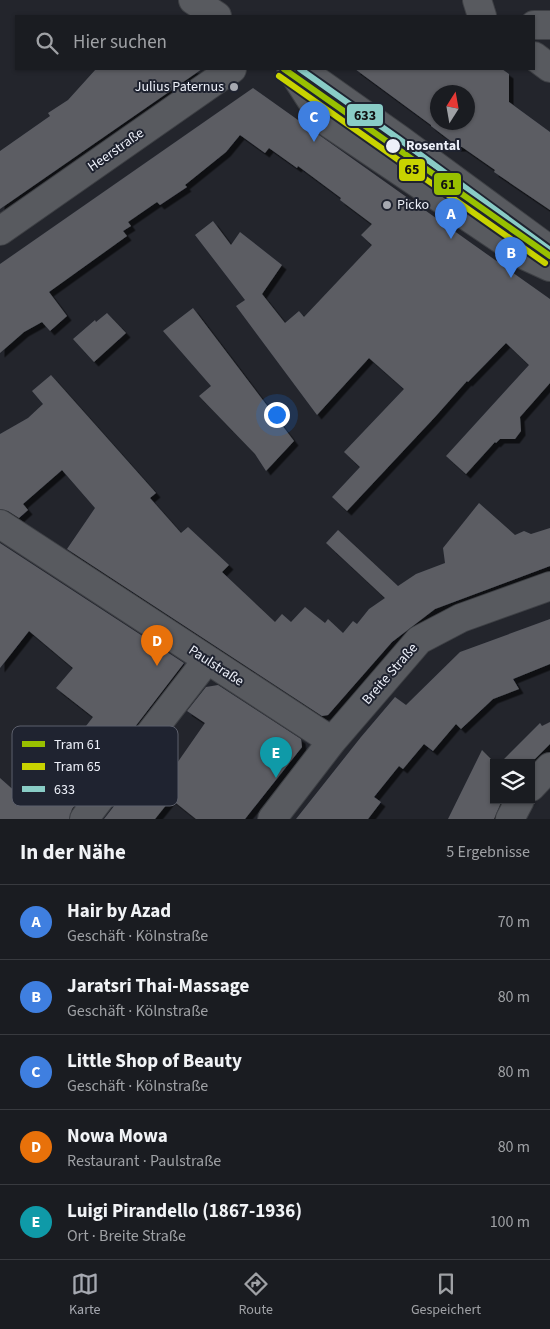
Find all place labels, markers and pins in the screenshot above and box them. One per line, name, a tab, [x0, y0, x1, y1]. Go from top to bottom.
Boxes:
place label: Julius Paternus	[135, 77, 224, 97]
marker: Julius Paternus	[228, 81, 240, 93]
pin: C	[298, 101, 330, 142]
place label: Rosental	[406, 136, 460, 156]
marker: Rosental	[384, 137, 402, 155]
place label: Picko	[397, 195, 429, 215]
pin: A	[435, 198, 467, 239]
marker: Picko	[381, 199, 393, 211]
pin: B	[495, 237, 527, 278]
pin: D	[141, 625, 173, 666]
pin: E	[260, 737, 292, 778]

